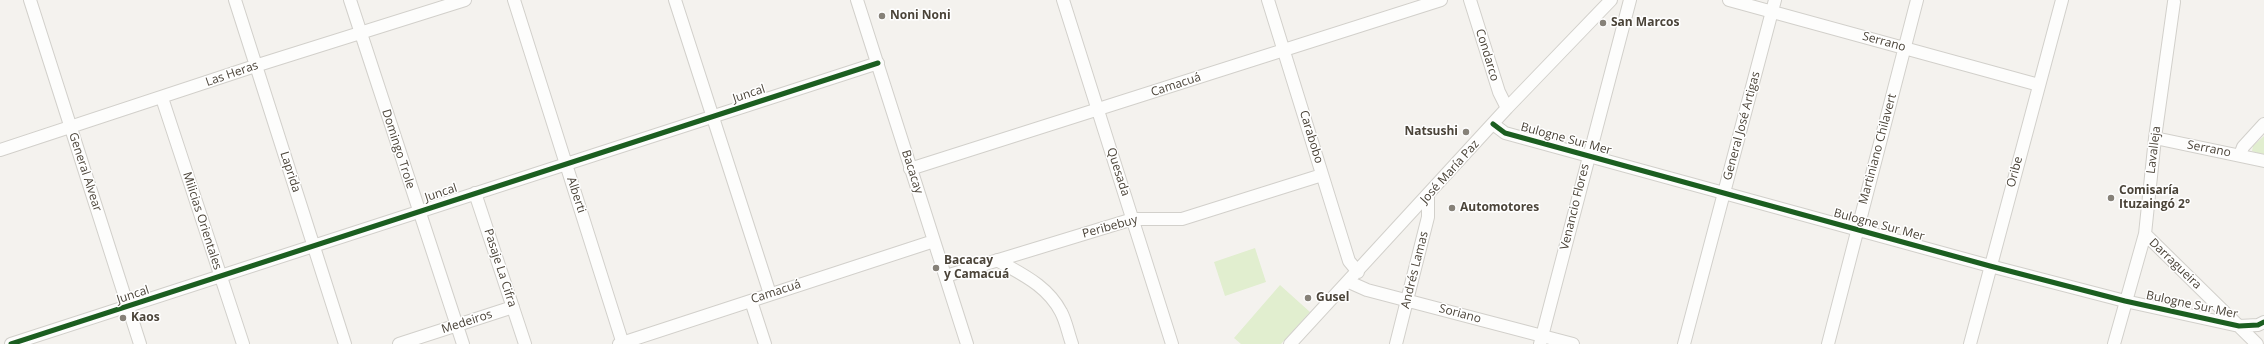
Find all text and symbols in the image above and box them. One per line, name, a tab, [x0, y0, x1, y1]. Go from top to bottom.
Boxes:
place label: Noni Noni	[890, 9, 951, 23]
marker: Noni Noni	[877, 11, 887, 21]
place label: San Marcos	[1611, 16, 1679, 30]
marker: San Marcos	[1598, 18, 1608, 28]
street label: Condarco	[1472, 27, 1502, 83]
street label: Serrano	[1861, 29, 1907, 55]
street label: Las Heras	[204, 58, 260, 90]
street label: Camacuá	[1149, 70, 1203, 100]
street label: General José Artigas	[1721, 70, 1763, 182]
street label: Juncal	[731, 82, 767, 106]
street label: Martiniano Chilavert	[1856, 92, 1900, 206]
street label: Domingo Trole	[378, 107, 418, 191]
street label: Carabobo	[1296, 109, 1326, 165]
street label: Bulogne Sur Mer	[1519, 120, 1613, 158]
place label: Natsushi	[1404, 125, 1458, 139]
street label: Lavalleja	[2144, 125, 2164, 175]
marker: Natsushi	[1461, 127, 1471, 137]
street label: General Alvear	[65, 131, 105, 213]
street label: José María Paz	[1418, 137, 1482, 207]
street label: Serrano	[2186, 138, 2232, 160]
street label: Quesada	[1103, 146, 1133, 198]
street label: Bacacay	[898, 148, 926, 196]
street label: Laprida	[277, 150, 303, 194]
street label: Oribe	[2004, 155, 2026, 189]
street label: Venancio Flores	[1557, 162, 1593, 252]
street label: Milicias Orientales	[179, 170, 225, 272]
street label: Alberti	[563, 175, 589, 215]
street label: Juncal	[423, 181, 459, 205]
place label: Comisaría Ituzaingó 2°	[2119, 184, 2190, 212]
marker: Comisaría Ituzaingó 2°	[2106, 193, 2116, 203]
place label: Automotores	[1460, 201, 1539, 215]
marker: Automotores	[1447, 203, 1457, 213]
street label: Bulogne Sur Mer	[1832, 206, 1926, 244]
street label: Peribebuy	[1081, 213, 1139, 241]
street label: Pasaje La Cifra	[481, 227, 519, 309]
street label: Andrés Lamas	[1398, 230, 1432, 310]
street label: Darragueira	[2146, 236, 2204, 292]
place label: Bacacay y Camacuá	[944, 254, 1009, 282]
marker: Bacacay y Camacuá	[931, 263, 941, 273]
street label: Camacuá	[749, 277, 803, 307]
street label: Juncal	[115, 283, 151, 307]
street label: Bulogne Sur Mer	[2145, 288, 2239, 322]
place label: Gusel	[1316, 291, 1349, 305]
marker: Gusel	[1303, 293, 1313, 303]
street label: Soriano	[1437, 301, 1483, 327]
street label: Medeiros	[440, 307, 494, 337]
place label: Kaos	[131, 311, 160, 325]
marker: Kaos	[118, 313, 128, 323]

